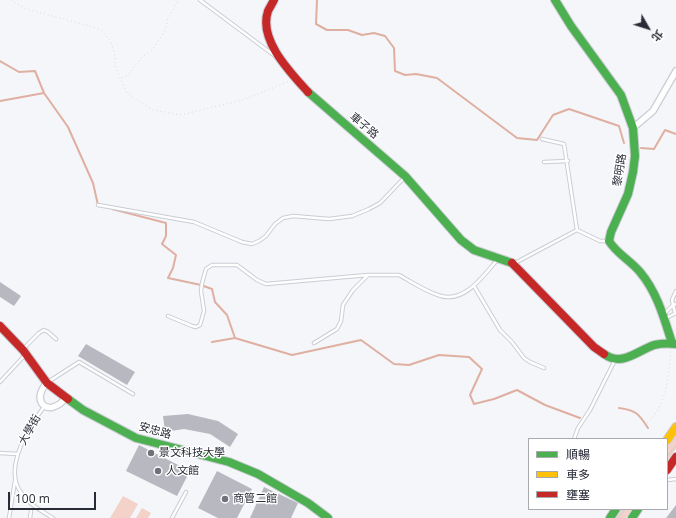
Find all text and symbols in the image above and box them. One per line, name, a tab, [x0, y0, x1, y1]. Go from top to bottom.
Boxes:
north arrow	[628, 8, 668, 48]
text: 北	[648, 27, 667, 45]
street label: 車子路	[347, 110, 381, 142]
street label: 黎明路	[611, 153, 629, 187]
street label: 大學街	[16, 412, 44, 448]
street label: 安忠路	[137, 420, 173, 442]
legend	[528, 438, 668, 510]
place label: 景文科技大學	[159, 446, 225, 460]
text: 順暢	[566, 446, 590, 463]
marker: 景文科技大學	[146, 448, 156, 458]
place label: 人文館	[166, 464, 199, 478]
marker: 人文館	[153, 466, 163, 476]
text: 車多	[566, 466, 590, 483]
scale bar	[10, 484, 98, 510]
text: 壅塞	[566, 486, 590, 503]
text: 100 m	[15, 490, 50, 507]
place label: 商管二館	[233, 492, 277, 506]
marker: 商管二館	[220, 494, 230, 504]

